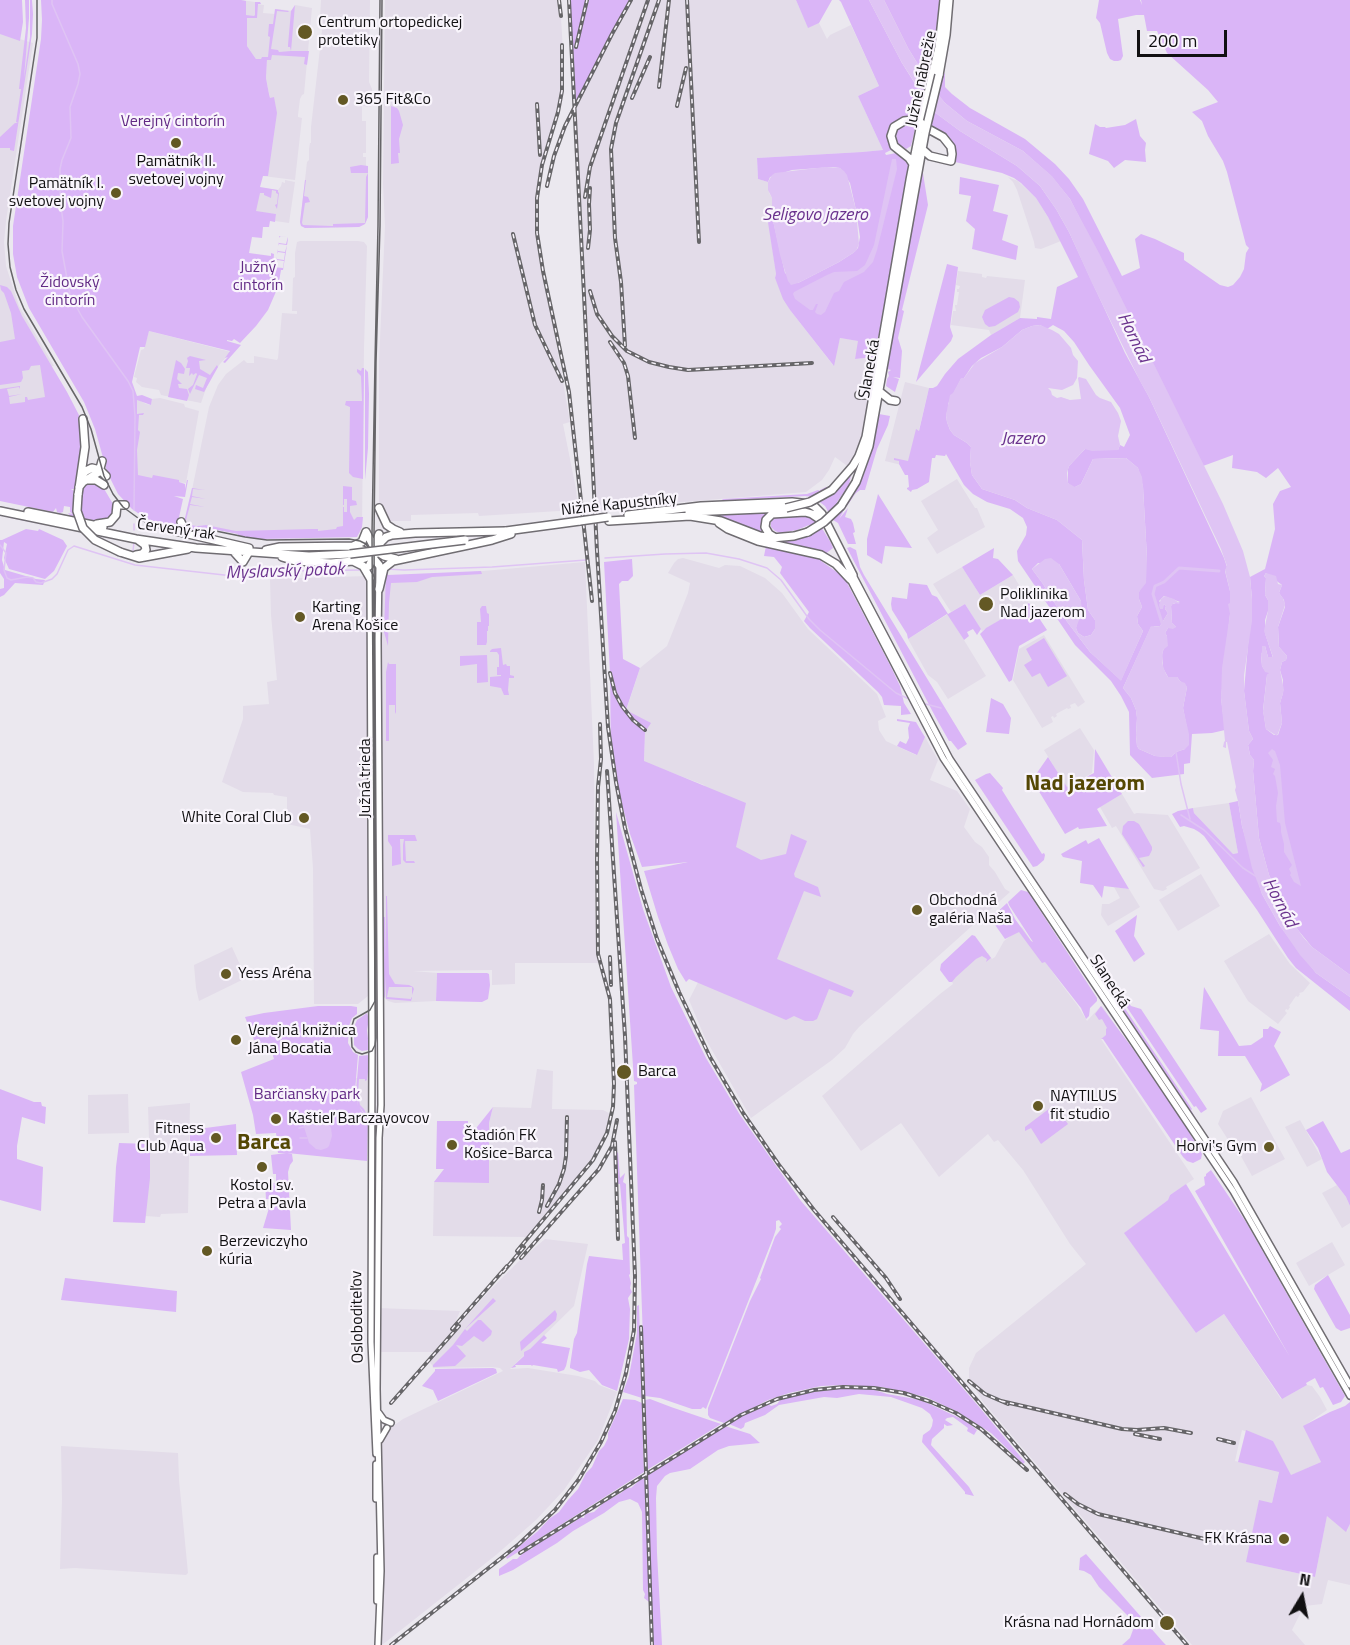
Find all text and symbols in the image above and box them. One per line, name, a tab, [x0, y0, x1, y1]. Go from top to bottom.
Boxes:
place label: Centrum ortopedickej protetiky	[318, 13, 462, 51]
scale bar	[1140, 18, 1230, 56]
marker: Centrum ortopedickej protetiky	[296, 23, 314, 41]
text: 200 m	[1148, 27, 1197, 54]
street label: Južné nábrežie	[902, 29, 942, 129]
place label: 365 Fit&Co	[355, 90, 431, 110]
marker: 365 Fit&Co	[336, 93, 350, 107]
park label: Verejný cintorín	[121, 112, 225, 132]
marker: Pamätník II. svetovej vojny	[169, 136, 183, 150]
place label: Pamätník II. svetovej vojny	[128, 152, 224, 190]
place label: Pamätník I. svetovej vojny	[9, 174, 104, 212]
marker: Pamätník I. svetovej vojny	[109, 186, 123, 200]
water label: Seligovo jazero	[762, 205, 868, 227]
park label: Južný cintorín	[233, 258, 283, 296]
park label: Židovský cintorín	[40, 273, 100, 311]
water label: Hornád	[1112, 310, 1154, 366]
street label: Slanecká	[855, 338, 885, 400]
water label: Jazero	[1001, 429, 1045, 451]
street label: Nižné Kapustníky	[560, 489, 678, 521]
street label: Červený rak	[136, 515, 216, 545]
water label: Myslavský potok	[225, 559, 345, 585]
place label: Poliklinika Nad jazerom	[1000, 585, 1085, 623]
marker: Poliklinika Nad jazerom	[977, 595, 995, 613]
place label: Karting Arena Košice	[312, 598, 398, 636]
marker: Karting Arena Košice	[293, 610, 307, 624]
street label: Južná trieda	[356, 738, 376, 818]
district label: Nad jazerom	[1025, 772, 1145, 798]
place label: White Coral Club	[181, 808, 292, 828]
marker: White Coral Club	[297, 811, 311, 825]
water label: Hornád	[1257, 875, 1301, 931]
place label: Obchodná galéria Naša	[929, 891, 1012, 929]
marker: Obchodná galéria Naša	[910, 903, 924, 917]
street label: Slanecká	[1085, 952, 1133, 1012]
place label: Yess Aréna	[238, 964, 312, 984]
marker: Yess Aréna	[219, 967, 233, 981]
place label: Verejná knižnica Jána Bocatia	[248, 1021, 356, 1059]
marker: Verejná knižnica Jána Bocatia	[229, 1033, 243, 1047]
place label: Barca	[638, 1062, 676, 1082]
marker: Barca	[615, 1063, 633, 1081]
park label: Barčiansky park	[254, 1085, 360, 1105]
place label: NAYTILUS fit studio	[1050, 1087, 1117, 1125]
marker: NAYTILUS fit studio	[1031, 1099, 1045, 1113]
place label: Kaštieľ Barczayovcov	[288, 1109, 429, 1129]
marker: Kaštieľ Barczayovcov	[269, 1112, 283, 1126]
place label: Fitness Club Aqua	[137, 1119, 204, 1157]
place label: Štadión FK Košice-Barca	[464, 1126, 552, 1164]
marker: Fitness Club Aqua	[209, 1131, 223, 1145]
district label: Barca	[237, 1131, 291, 1157]
place label: Horvi's Gym	[1176, 1137, 1257, 1157]
marker: Štadión FK Košice-Barca	[445, 1138, 459, 1152]
marker: Horvi's Gym	[1262, 1140, 1276, 1154]
marker: Kostol sv. Petra a Pavla	[255, 1160, 269, 1174]
place label: Kostol sv. Petra a Pavla	[218, 1176, 306, 1214]
place label: Berzeviczyho kúria	[219, 1232, 308, 1270]
marker: Berzeviczyho kúria	[200, 1244, 214, 1258]
street label: Osloboditeľov	[348, 1270, 368, 1364]
place label: FK Krásna	[1204, 1529, 1272, 1549]
marker: FK Krásna	[1277, 1532, 1291, 1546]
text: N	[1298, 1566, 1313, 1592]
north arrow	[1272, 1567, 1332, 1627]
place label: Krásna nad Hornádom	[1004, 1613, 1154, 1633]
marker: Krásna nad Hornádom	[1158, 1614, 1176, 1632]

